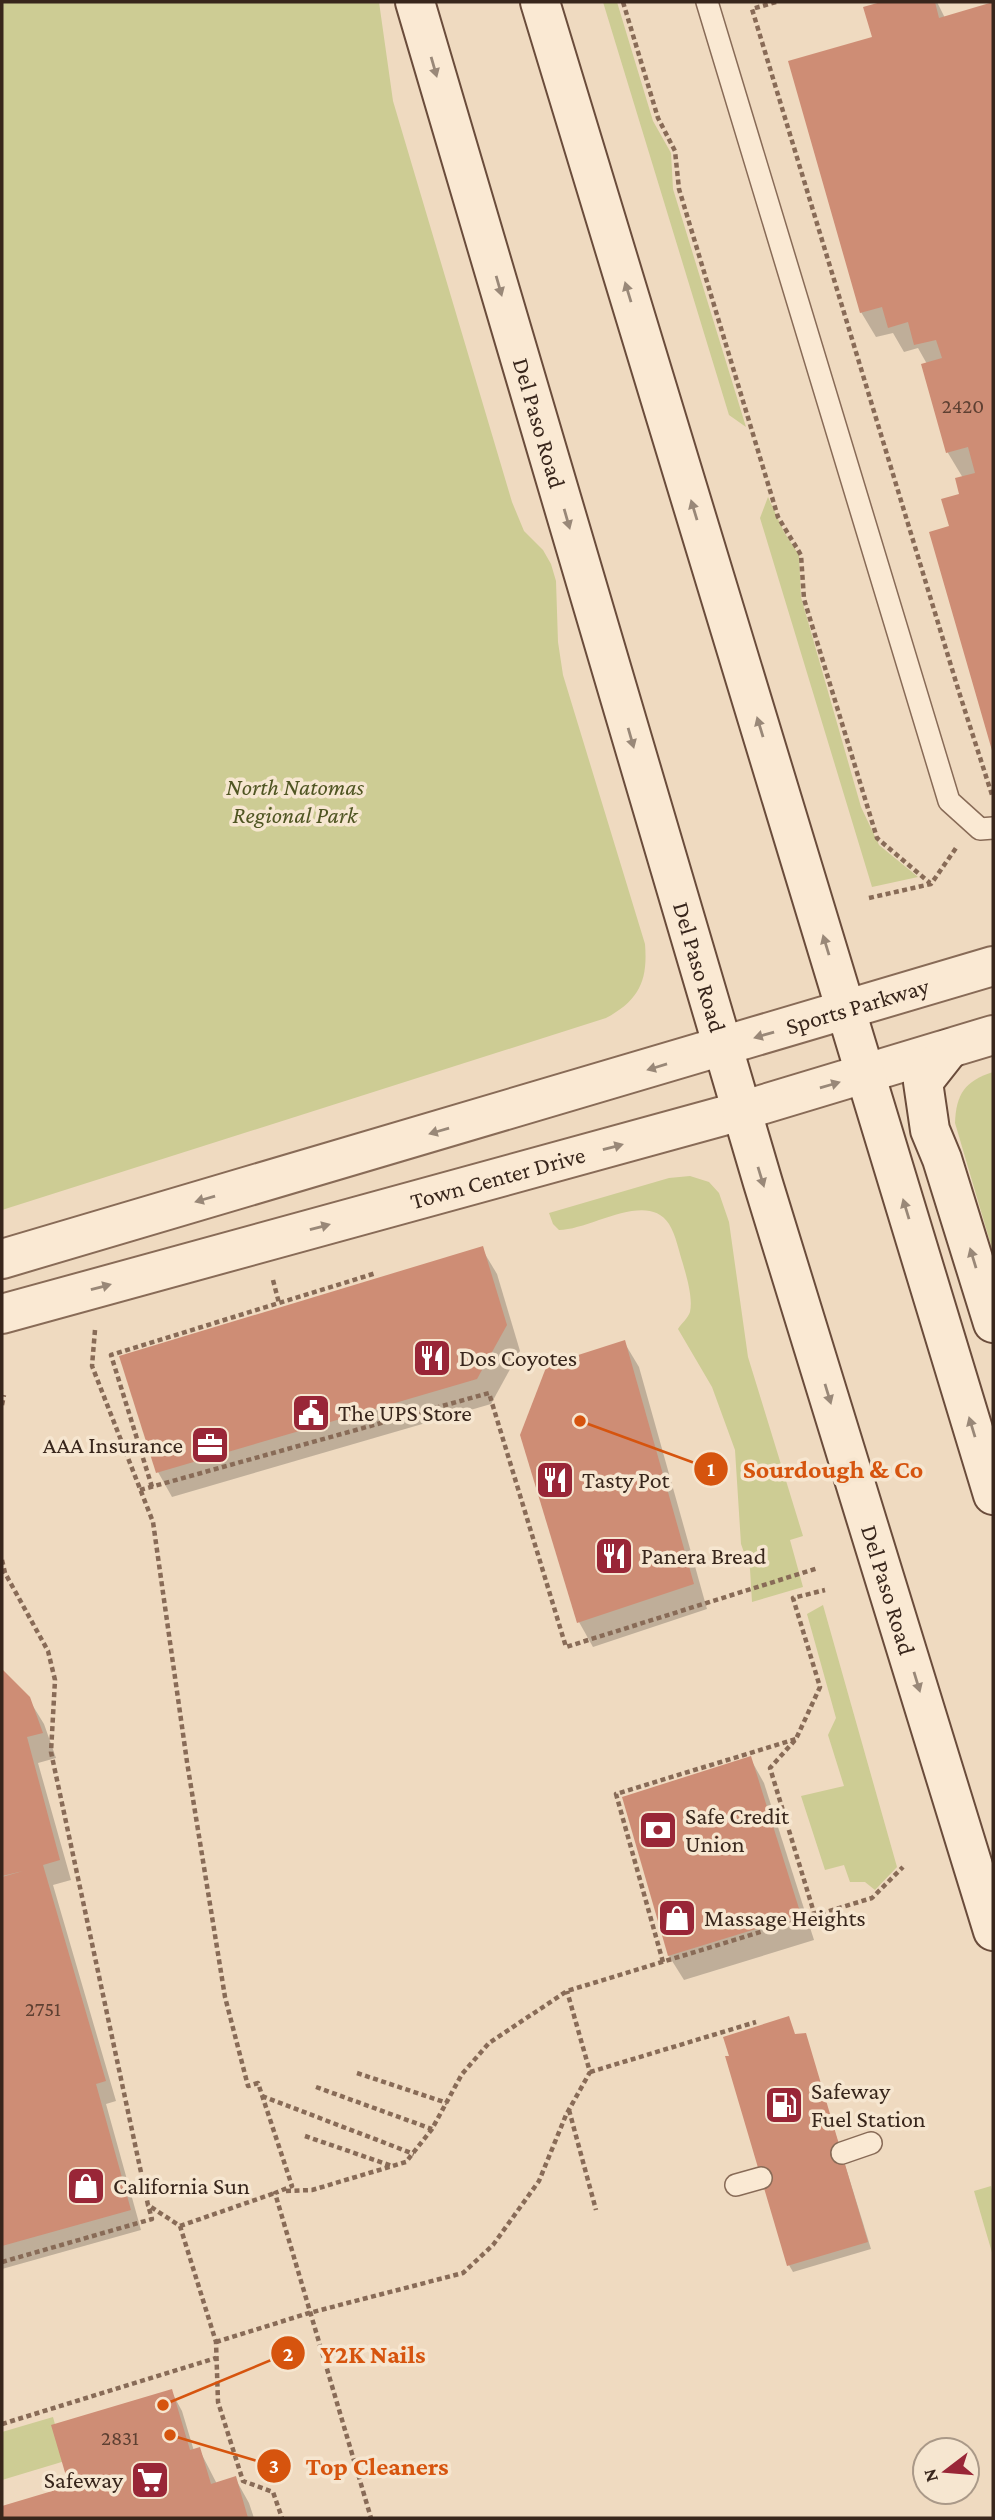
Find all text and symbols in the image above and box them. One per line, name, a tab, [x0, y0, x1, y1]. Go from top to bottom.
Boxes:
one-way arrow	[430, 57, 440, 78]
one-way arrow	[494, 275, 504, 296]
one-way arrow	[622, 281, 633, 302]
street label: Del Paso Road	[508, 355, 572, 492]
house number: 2420	[942, 394, 984, 418]
one-way arrow	[688, 499, 699, 520]
one-way arrow	[563, 509, 573, 530]
one-way arrow	[755, 717, 765, 738]
one-way arrow	[627, 728, 637, 749]
park label: North Natomas Regional Park	[226, 773, 365, 828]
street label: Del Paso Road	[668, 898, 732, 1036]
one-way arrow	[821, 934, 831, 955]
street label: Sports Parkway	[783, 971, 933, 1040]
one-way arrow	[753, 1030, 774, 1040]
one-way arrow	[646, 1062, 667, 1072]
one-way arrow	[820, 1080, 841, 1090]
one-way arrow	[428, 1126, 449, 1136]
street label: Town Center Drive	[407, 1140, 588, 1214]
one-way arrow	[603, 1142, 624, 1152]
one-way arrow	[756, 1167, 766, 1188]
one-way arrow	[194, 1195, 215, 1205]
one-way arrow	[901, 1199, 911, 1220]
one-way arrow	[310, 1222, 331, 1232]
one-way arrow	[967, 1247, 977, 1268]
one-way arrow	[90, 1281, 112, 1292]
restaurant icon: Dos Coyotes	[411, 1337, 453, 1379]
place label: Dos Coyotes	[459, 1344, 577, 1371]
one-way arrow	[823, 1384, 834, 1405]
public building icon: The UPS Store	[290, 1392, 332, 1434]
place label: The UPS Store	[338, 1399, 472, 1426]
one-way arrow	[967, 1416, 977, 1437]
office icon: AAA Insurance	[189, 1424, 231, 1466]
place label: AAA Insurance	[43, 1431, 183, 1458]
callout: Sourdough & Co	[694, 1445, 937, 1492]
text: Sourdough & Co	[743, 1455, 923, 1484]
text: 1	[707, 1457, 715, 1481]
restaurant icon: Tasty Pot	[534, 1459, 576, 1501]
place label: Tasty Pot	[582, 1466, 671, 1493]
street label: Del Paso Road	[856, 1522, 921, 1659]
restaurant icon: Panera Bread	[593, 1535, 635, 1577]
place label: Panera Bread	[641, 1542, 767, 1569]
one-way arrow	[912, 1671, 923, 1692]
place label: Safe Credit Union	[685, 1802, 790, 1857]
bank icon: Safe Credit Union	[637, 1809, 679, 1851]
shop icon: Massage Heights	[656, 1897, 698, 1939]
place label: Massage Heights	[704, 1904, 866, 1931]
house number: 2751	[25, 1997, 61, 2021]
place label: Safeway Fuel Station	[811, 2077, 926, 2132]
fuel station icon: Safeway Fuel Station	[763, 2084, 805, 2126]
shop icon: California Sun	[65, 2165, 107, 2207]
place label: California Sun	[113, 2172, 250, 2199]
callout: Y2K Nails	[271, 2330, 439, 2377]
text: Y2K Nails	[320, 2340, 426, 2369]
text: 2	[283, 2342, 294, 2366]
house number: 2831	[101, 2426, 139, 2450]
north arrow	[911, 2436, 981, 2506]
callout: Top Cleaners	[256, 2442, 462, 2489]
text: Top Cleaners	[305, 2452, 449, 2481]
text: 3	[269, 2454, 279, 2478]
supermarket icon: Safeway	[129, 2459, 171, 2501]
place label: Safeway	[44, 2466, 124, 2493]
text: N	[918, 2466, 942, 2485]

